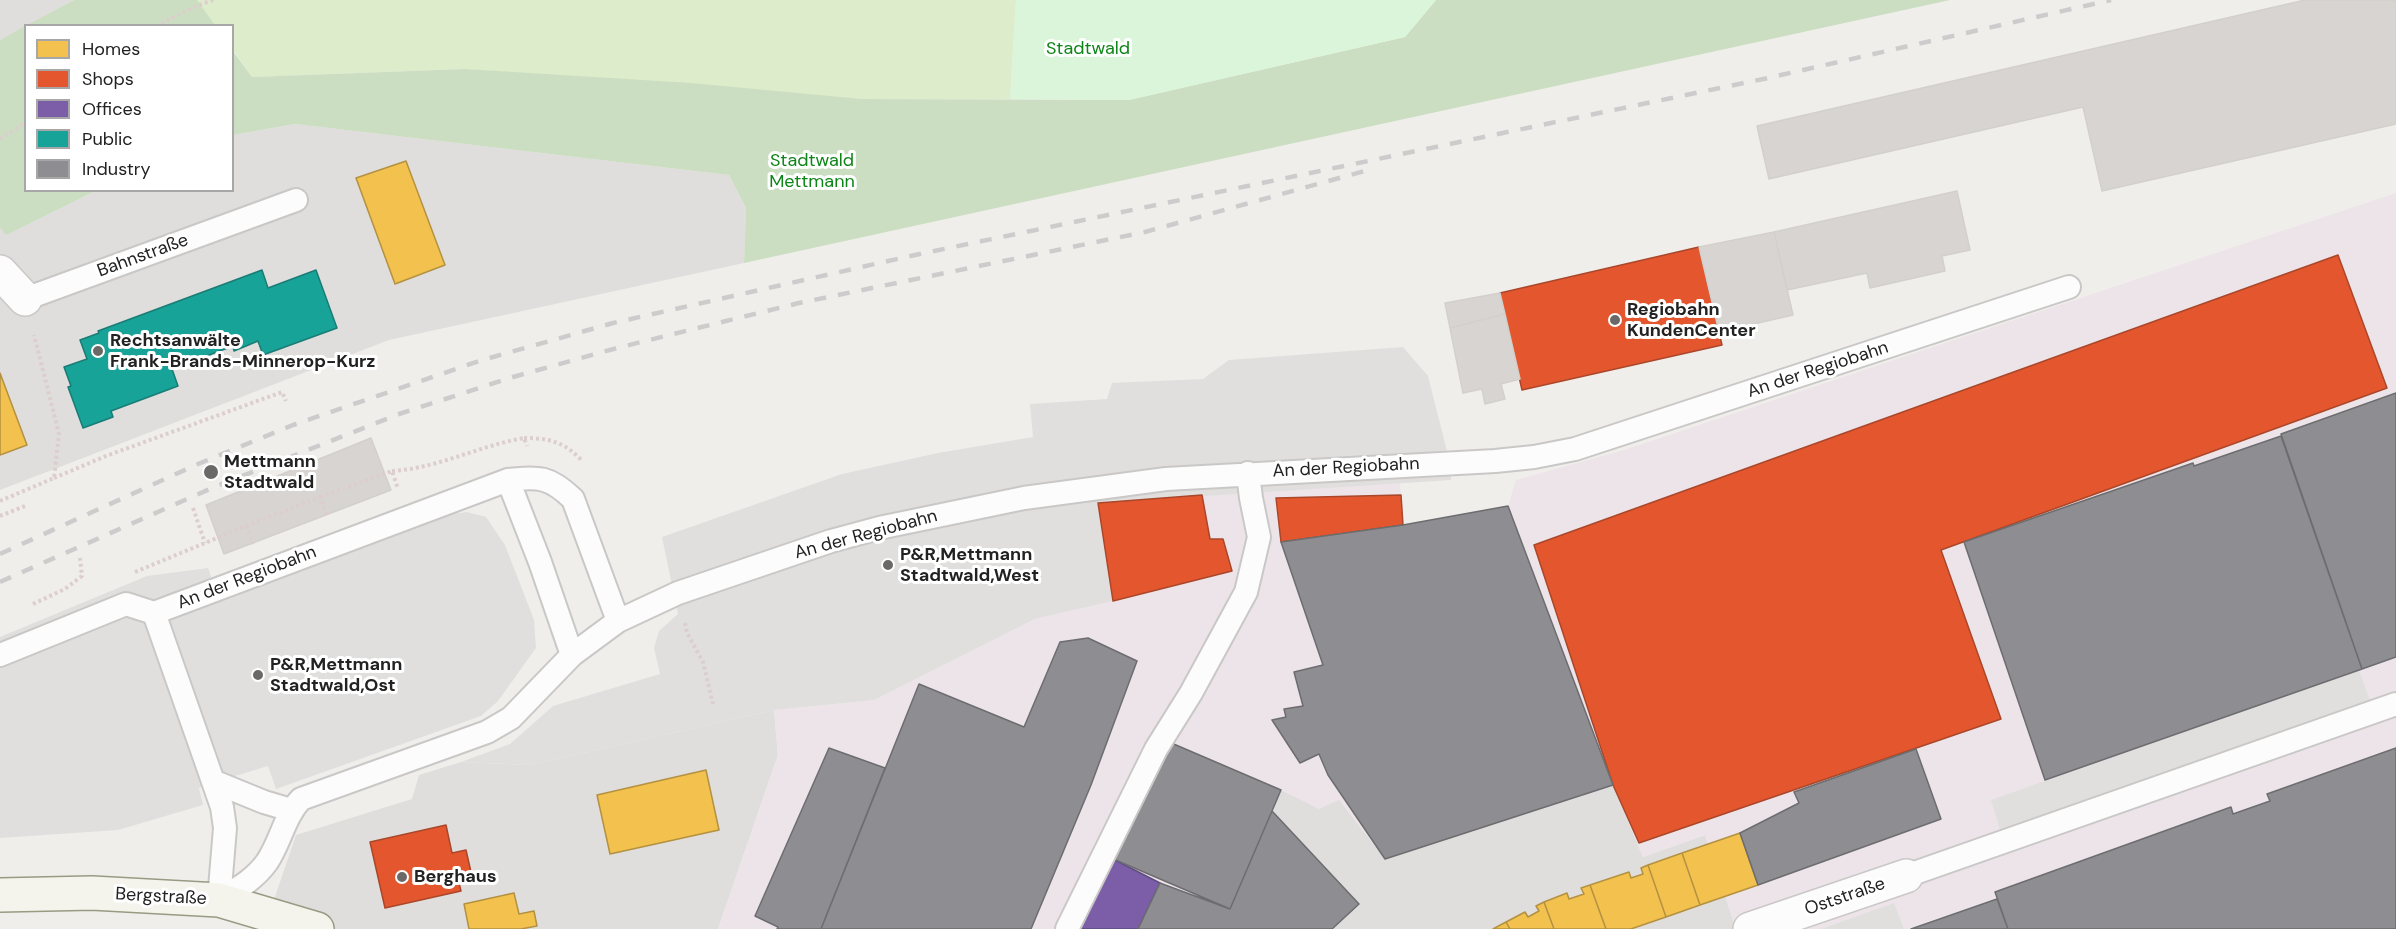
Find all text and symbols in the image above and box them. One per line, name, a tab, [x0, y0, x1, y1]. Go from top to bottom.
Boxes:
legend	[24, 24, 234, 192]
text: Homes	[82, 37, 140, 61]
park label: Stadtwald	[1046, 38, 1130, 60]
text: Shops	[82, 67, 134, 91]
text: Offices	[82, 97, 142, 121]
text: Public	[82, 127, 133, 151]
park label: Stadtwald Mettmann	[769, 150, 855, 192]
text: Industry	[82, 157, 151, 181]
street label: Bahnstraße	[95, 230, 191, 282]
place label: Regiobahn KundenCenter	[1627, 299, 1756, 342]
marker: Regiobahn KundenCenter	[1608, 313, 1622, 327]
place label: Rechtsanwälte Frank-Brands-Minnerop-Kurz	[110, 330, 375, 372]
street label: An der Regiobahn	[1745, 337, 1891, 403]
marker: Rechtsanwälte Frank-Brands-Minnerop-Kurz	[91, 344, 105, 358]
place label: Mettmann Stadtwald	[224, 451, 316, 494]
street label: An der Regiobahn	[1272, 453, 1420, 483]
marker: Mettmann Stadtwald	[202, 463, 220, 481]
street label: An der Regiobahn	[792, 506, 940, 564]
street label: An der Regiobahn	[174, 542, 320, 614]
place label: P&R,Mettmann Stadtwald,West	[900, 544, 1039, 586]
marker: P&R,Mettmann Stadtwald,West	[881, 558, 895, 572]
place label: P&R,Mettmann Stadtwald,Ost	[270, 654, 402, 696]
marker: P&R,Mettmann Stadtwald,Ost	[251, 668, 265, 682]
place label: Berghaus	[414, 866, 497, 888]
marker: Berghaus	[395, 870, 409, 884]
street label: Oststraße	[1802, 873, 1888, 921]
street label: Bergstraße	[115, 884, 207, 910]

